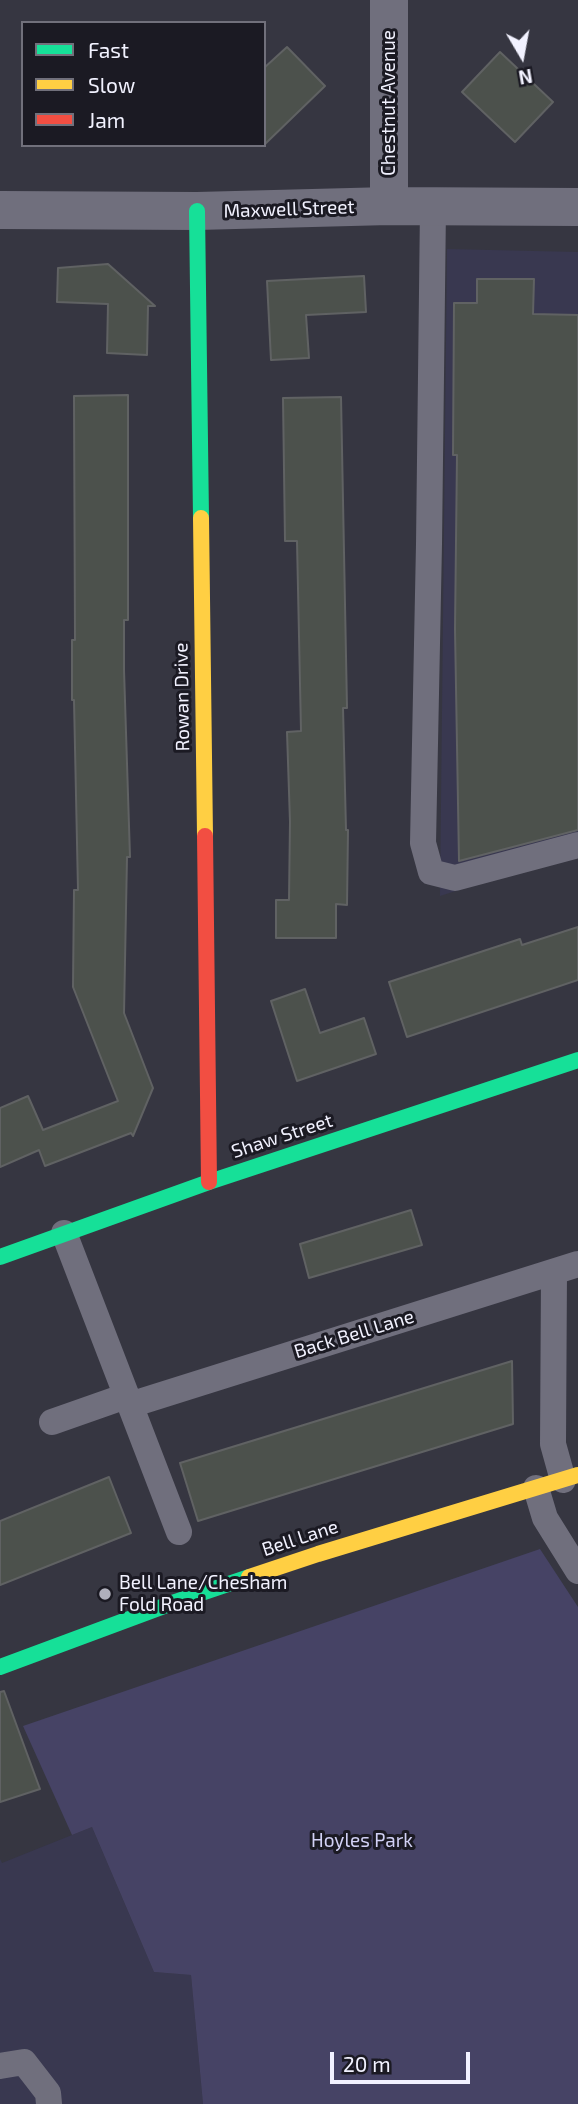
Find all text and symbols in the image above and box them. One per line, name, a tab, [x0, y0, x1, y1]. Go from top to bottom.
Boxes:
legend	[21, 21, 266, 147]
north arrow	[487, 21, 557, 91]
street label: Chestnut Avenue	[378, 30, 400, 176]
text: Fast	[88, 37, 129, 62]
text: N	[517, 65, 534, 90]
text: Slow	[88, 72, 135, 97]
text: Jam	[88, 107, 125, 132]
street label: Maxwell Street	[223, 195, 355, 223]
street label: Rowan Drive	[170, 642, 194, 752]
street label: Shaw Street	[229, 1109, 335, 1163]
street label: Back Bell Lane	[291, 1305, 417, 1363]
street label: Bell Lane	[259, 1515, 341, 1561]
place label: Bell Lane/Chesham Fold Road	[119, 1572, 287, 1616]
marker: Bell Lane/Chesham Fold Road	[97, 1586, 113, 1602]
park label: Hoyles Park	[311, 1830, 413, 1852]
scale bar	[333, 2038, 473, 2082]
text: 20 m	[343, 2051, 391, 2076]

